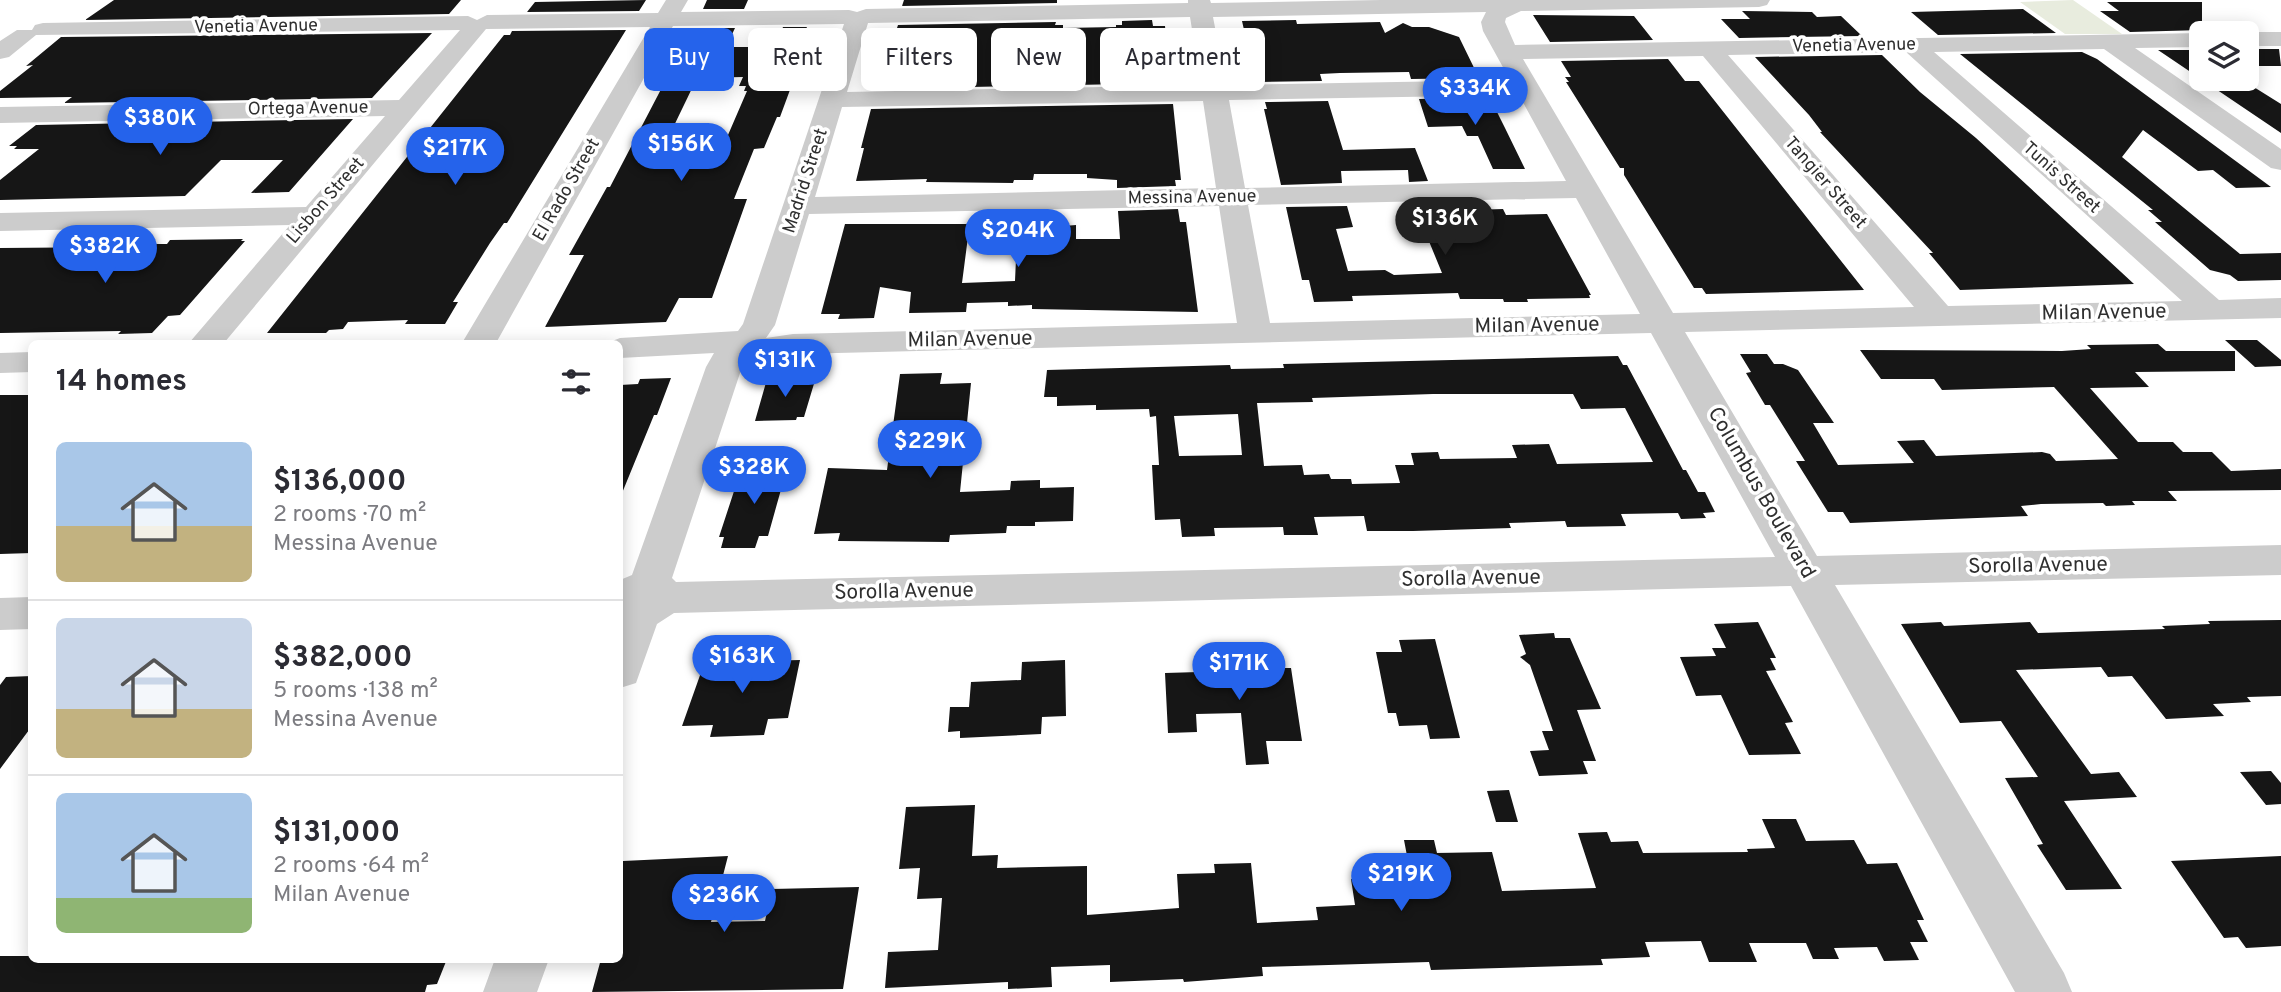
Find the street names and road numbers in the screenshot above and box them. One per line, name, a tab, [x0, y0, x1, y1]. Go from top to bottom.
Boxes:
street label: Venetia Avenue	[194, 14, 318, 40]
street label: Venetia Avenue	[1792, 33, 1916, 59]
street label: Ortega Avenue	[248, 96, 368, 122]
street label: Madrid Street	[778, 126, 834, 236]
street label: Tangier Street	[1779, 132, 1871, 234]
street label: El Rado Street	[528, 134, 606, 246]
street label: Tunis Street	[2017, 137, 2105, 219]
street label: Lisbon Street	[282, 153, 370, 249]
street label: Messina Avenue	[1127, 185, 1257, 211]
street label: Milan Avenue	[2041, 298, 2167, 328]
street label: Milan Avenue	[1474, 311, 1600, 341]
street label: Milan Avenue	[907, 325, 1033, 355]
street label: Columbus Boulevard	[1701, 402, 1821, 584]
street label: Sorolla Avenue	[1968, 551, 2108, 581]
street label: Sorolla Avenue	[1401, 564, 1541, 594]
street label: Sorolla Avenue	[834, 577, 974, 607]

